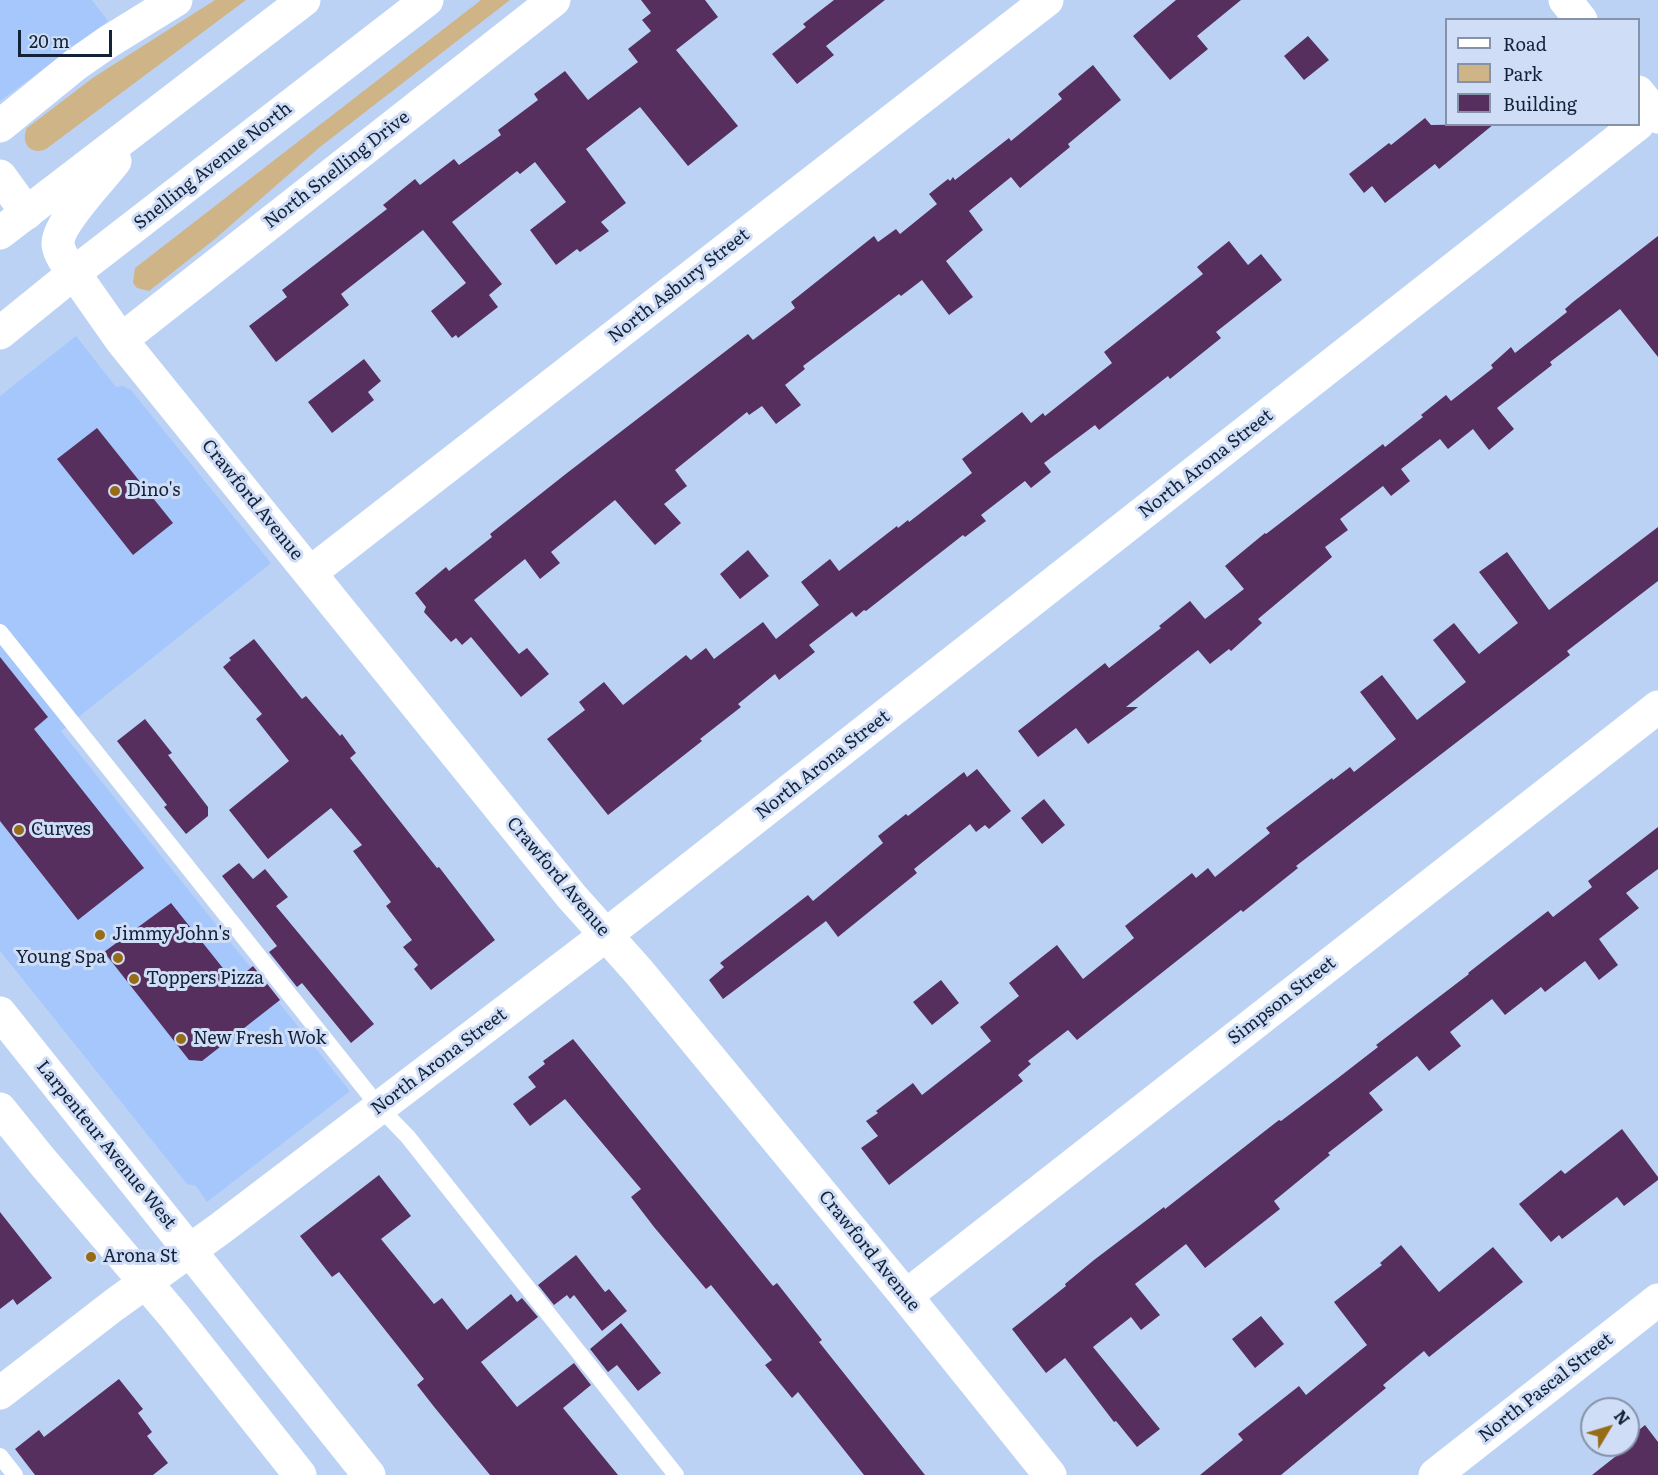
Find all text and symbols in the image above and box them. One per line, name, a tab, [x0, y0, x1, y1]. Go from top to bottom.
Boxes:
scale bar	[21, 18, 116, 56]
legend	[1445, 18, 1640, 126]
text: 20 m	[29, 27, 70, 54]
text: Road	[1503, 30, 1547, 57]
text: Park	[1503, 60, 1542, 87]
text: Building	[1503, 90, 1577, 117]
street label: Snelling Avenue North	[130, 98, 296, 234]
street label: North Snelling Drive	[260, 107, 414, 233]
street label: North Asbury Street	[604, 224, 754, 348]
street label: North Arona Street	[1135, 405, 1277, 523]
street label: Crawford Avenue	[197, 435, 307, 565]
place label: Dino's	[127, 480, 180, 502]
marker: Dino's	[108, 484, 122, 498]
street label: North Arona Street	[752, 706, 894, 824]
street label: Crawford Avenue	[502, 813, 614, 941]
place label: Curves	[31, 819, 91, 841]
marker: Curves	[12, 823, 26, 837]
place label: Jimmy John's	[112, 924, 230, 946]
marker: Jimmy John's	[93, 928, 107, 942]
place label: Young Spa	[16, 947, 106, 969]
marker: Young Spa	[111, 951, 125, 965]
street label: Simpson Street	[1224, 952, 1340, 1050]
place label: Toppers Pizza	[146, 968, 264, 990]
marker: Toppers Pizza	[127, 972, 141, 986]
street label: North Arona Street	[367, 1004, 511, 1120]
place label: New Fresh Wok	[193, 1028, 326, 1050]
marker: New Fresh Wok	[174, 1032, 188, 1046]
street label: Larpenteur Avenue West	[31, 1057, 181, 1233]
street label: Crawford Avenue	[814, 1186, 924, 1316]
place label: Arona St	[103, 1246, 178, 1268]
marker: Arona St	[84, 1250, 98, 1264]
street label: North Pascal Street	[1475, 1329, 1617, 1447]
north arrow	[1580, 1397, 1640, 1457]
text: N	[1609, 1404, 1636, 1430]

